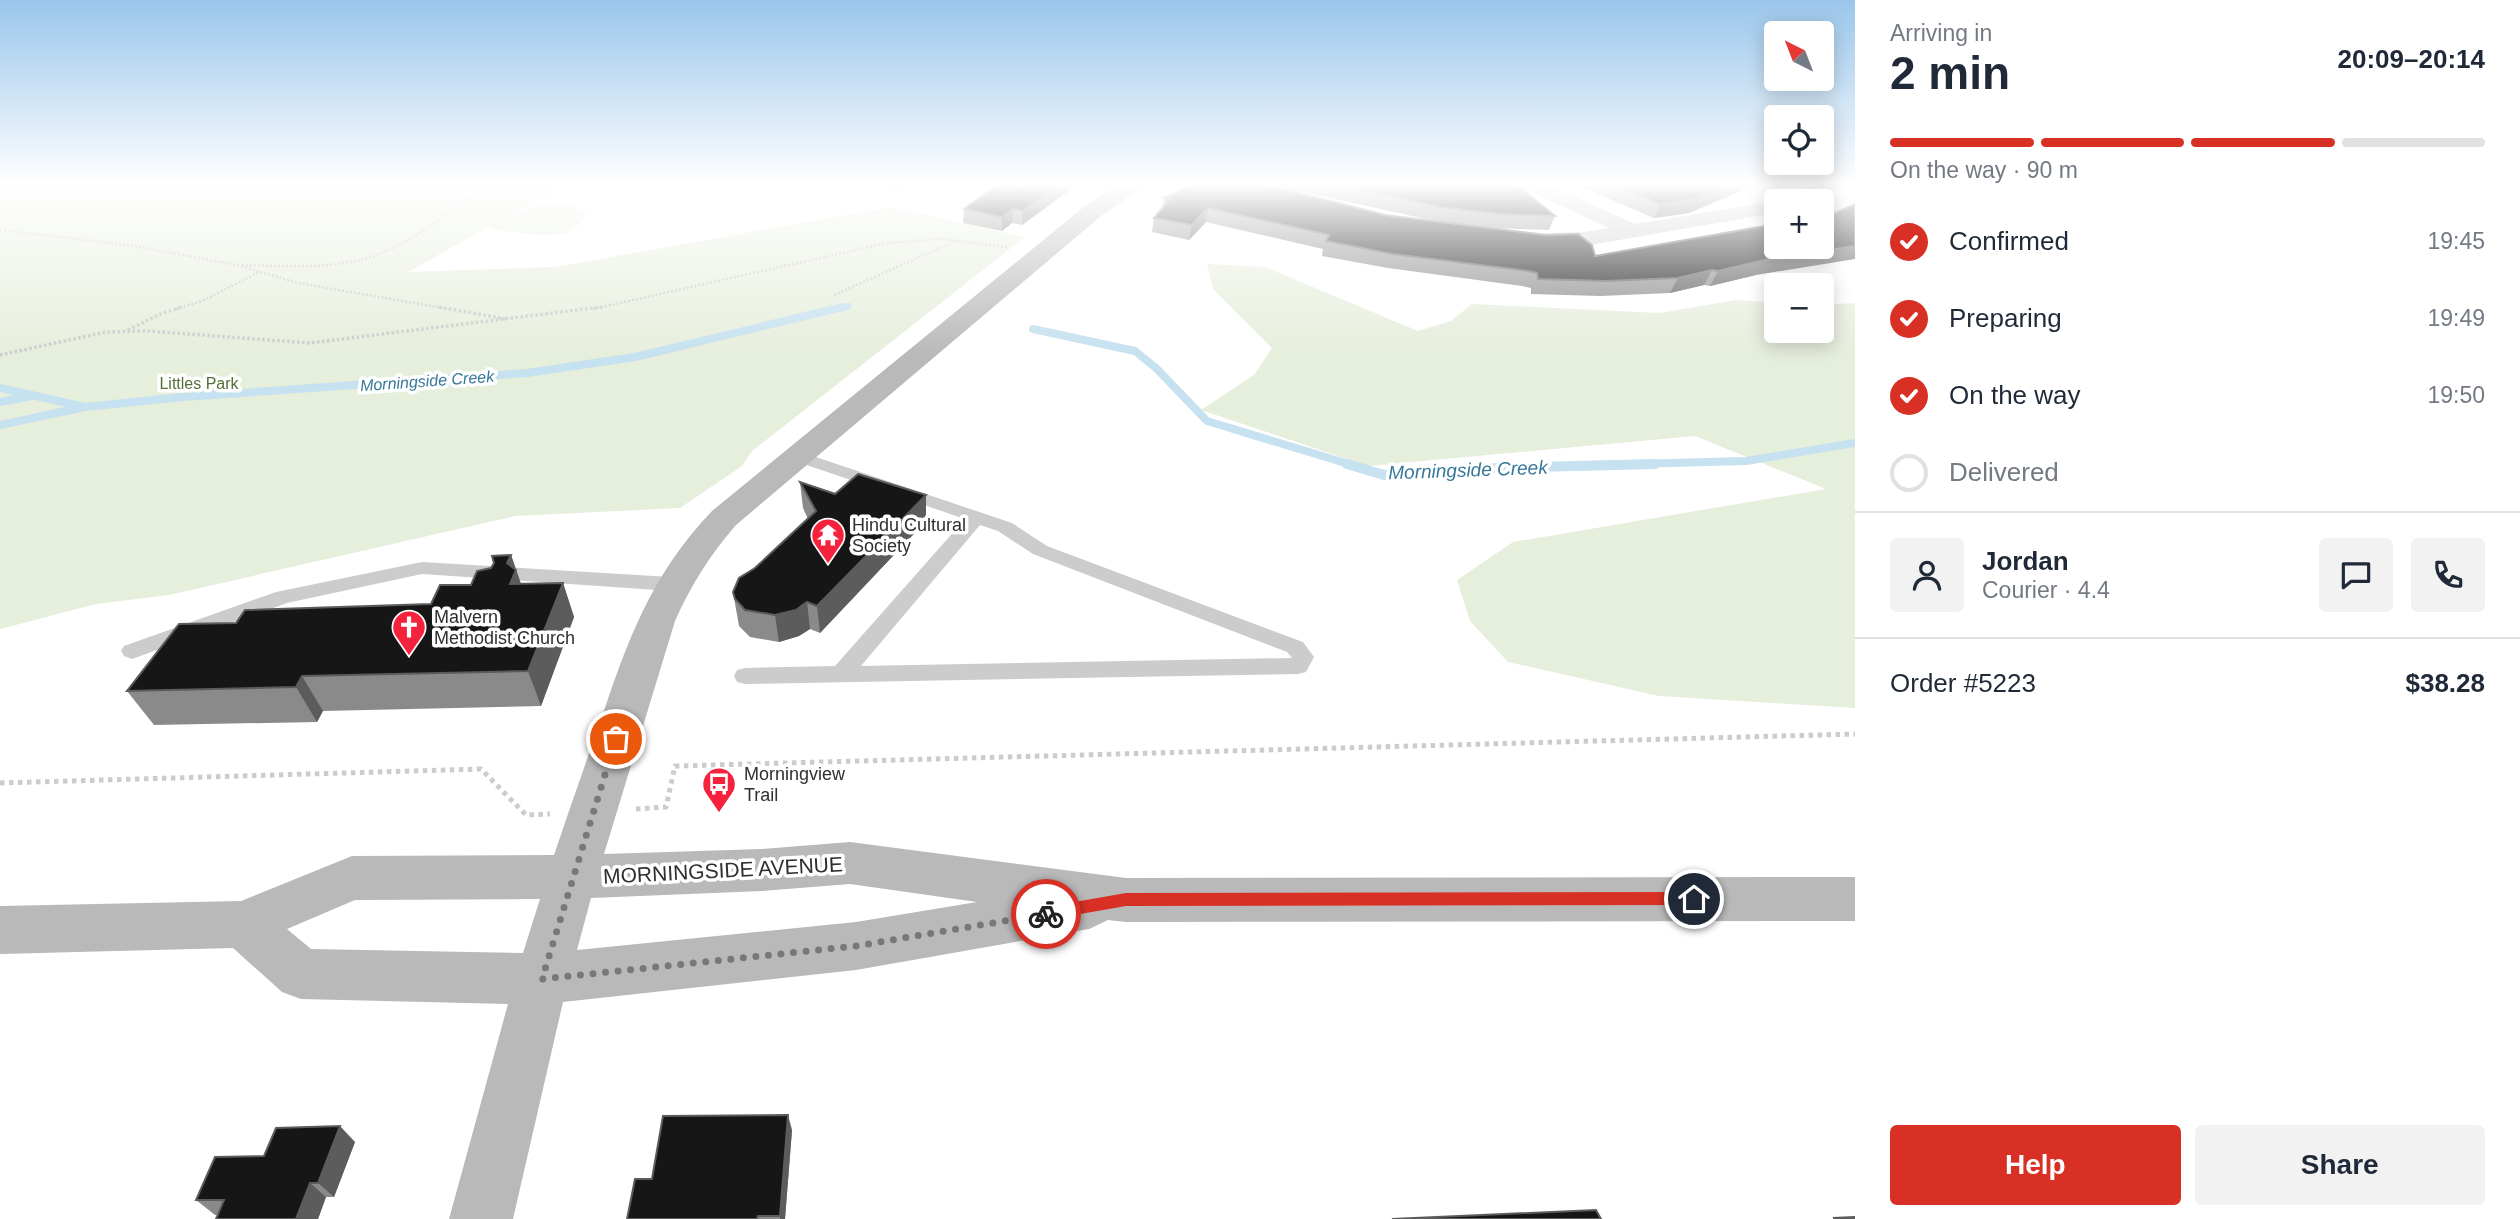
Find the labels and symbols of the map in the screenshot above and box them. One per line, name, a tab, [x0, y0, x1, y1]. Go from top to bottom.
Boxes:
north arrow	[1764, 21, 1834, 91]
water label: Morningside Creek	[359, 368, 496, 394]
park label: Littles Park	[159, 375, 240, 392]
water label: Morningside Creek	[1388, 457, 1550, 483]
place label: Hindu Cultural Society	[852, 515, 966, 556]
temple icon: Hindu Cultural Society	[809, 516, 847, 565]
place label: Malvern Methodist Church	[434, 607, 575, 648]
church icon: Malvern Methodist Church	[390, 608, 428, 657]
pin	[586, 709, 646, 769]
place label: Morningview Trail	[744, 764, 846, 805]
bus stop icon: Morningview Trail	[700, 765, 738, 814]
street label: MORNINGSIDE AVENUE	[603, 852, 843, 888]
pin	[1664, 869, 1724, 929]
courier	[1011, 879, 1081, 949]

